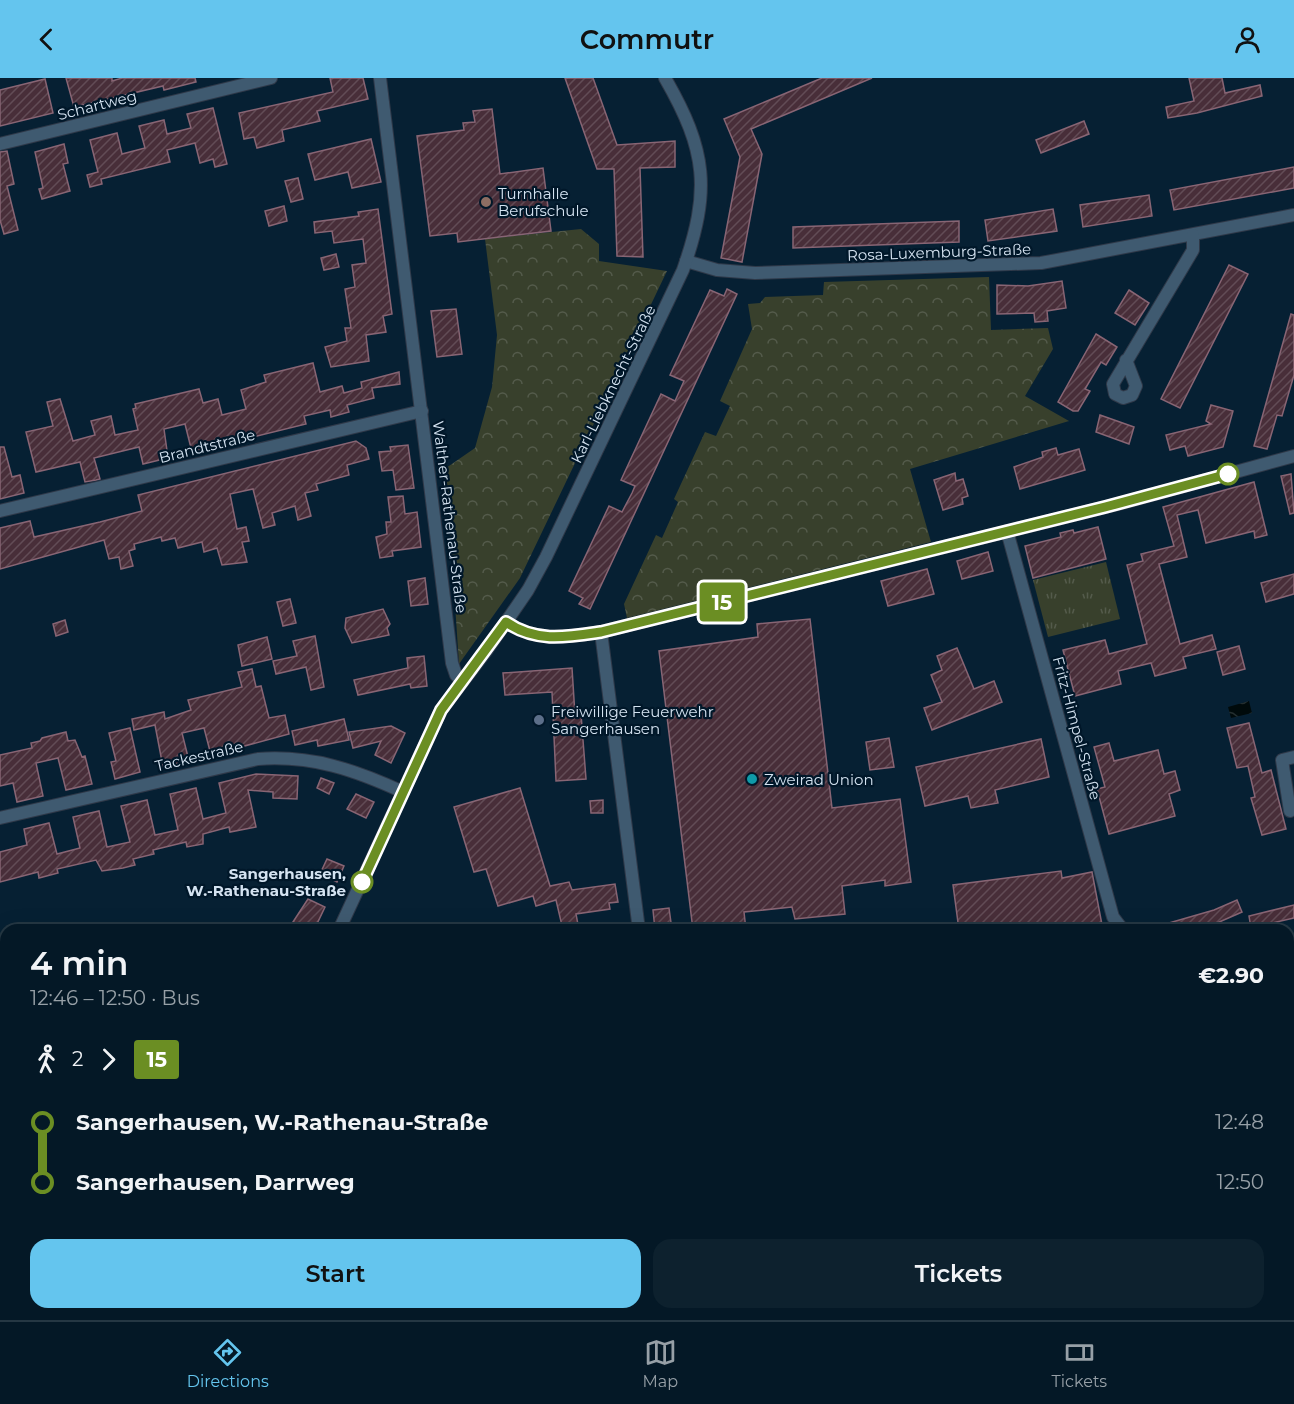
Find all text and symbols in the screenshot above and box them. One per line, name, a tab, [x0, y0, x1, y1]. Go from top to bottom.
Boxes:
icon: back	[30, 23, 63, 56]
text: Commutr	[580, 23, 714, 56]
icon: person	[1231, 23, 1264, 56]
street label: Schartweg	[55, 86, 139, 124]
place label: Turnhalle Berufschule	[498, 184, 589, 220]
marker: Turnhalle Berufschule	[479, 195, 493, 209]
street label: Rosa-Luxemburg-Straße	[847, 239, 1031, 265]
street label: Karl-Liebknecht-Straße	[566, 302, 660, 466]
street label: Walther-Rathenau-Straße	[429, 420, 471, 614]
street label: Brandtstraße	[157, 425, 257, 467]
unlabelled marker	[1217, 463, 1239, 485]
line badge: 15	[695, 582, 749, 622]
text: 15	[712, 590, 732, 615]
street label: Fritz-Himpel-Straße	[1049, 654, 1105, 802]
place label: Freiwillige Feuerwehr Sangerhausen	[551, 702, 714, 738]
marker: Freiwillige Feuerwehr Sangerhausen	[532, 713, 546, 727]
street label: Tackestraße	[153, 737, 245, 775]
place label: Zweirad Union	[764, 770, 874, 789]
marker: Zweirad Union	[745, 772, 759, 786]
place label: Sangerhausen, W.-Rathenau-Straße	[186, 864, 346, 900]
marker: Sangerhausen, W.-Rathenau-Straße	[351, 871, 373, 893]
text: 4 min	[30, 943, 128, 983]
text: €2.90	[1198, 962, 1264, 989]
text: 12:46 – 12:50 · Bus	[30, 986, 200, 1010]
icon: walk	[30, 1043, 63, 1076]
icon: forward	[92, 1043, 125, 1076]
text: 2	[72, 1047, 83, 1071]
text: 15	[146, 1047, 167, 1072]
text: Sangerhausen, W.-Rathenau-Straße	[76, 1109, 488, 1136]
text: 12:48	[1215, 1110, 1264, 1134]
text: Sangerhausen, Darrweg	[76, 1169, 355, 1196]
text: 12:50	[1217, 1170, 1264, 1194]
button: Start	[30, 1239, 641, 1308]
button: Tickets	[653, 1239, 1264, 1308]
tab: Directions	[187, 1336, 269, 1391]
tab: Map	[642, 1336, 678, 1391]
tab: Tickets	[1052, 1336, 1107, 1391]

